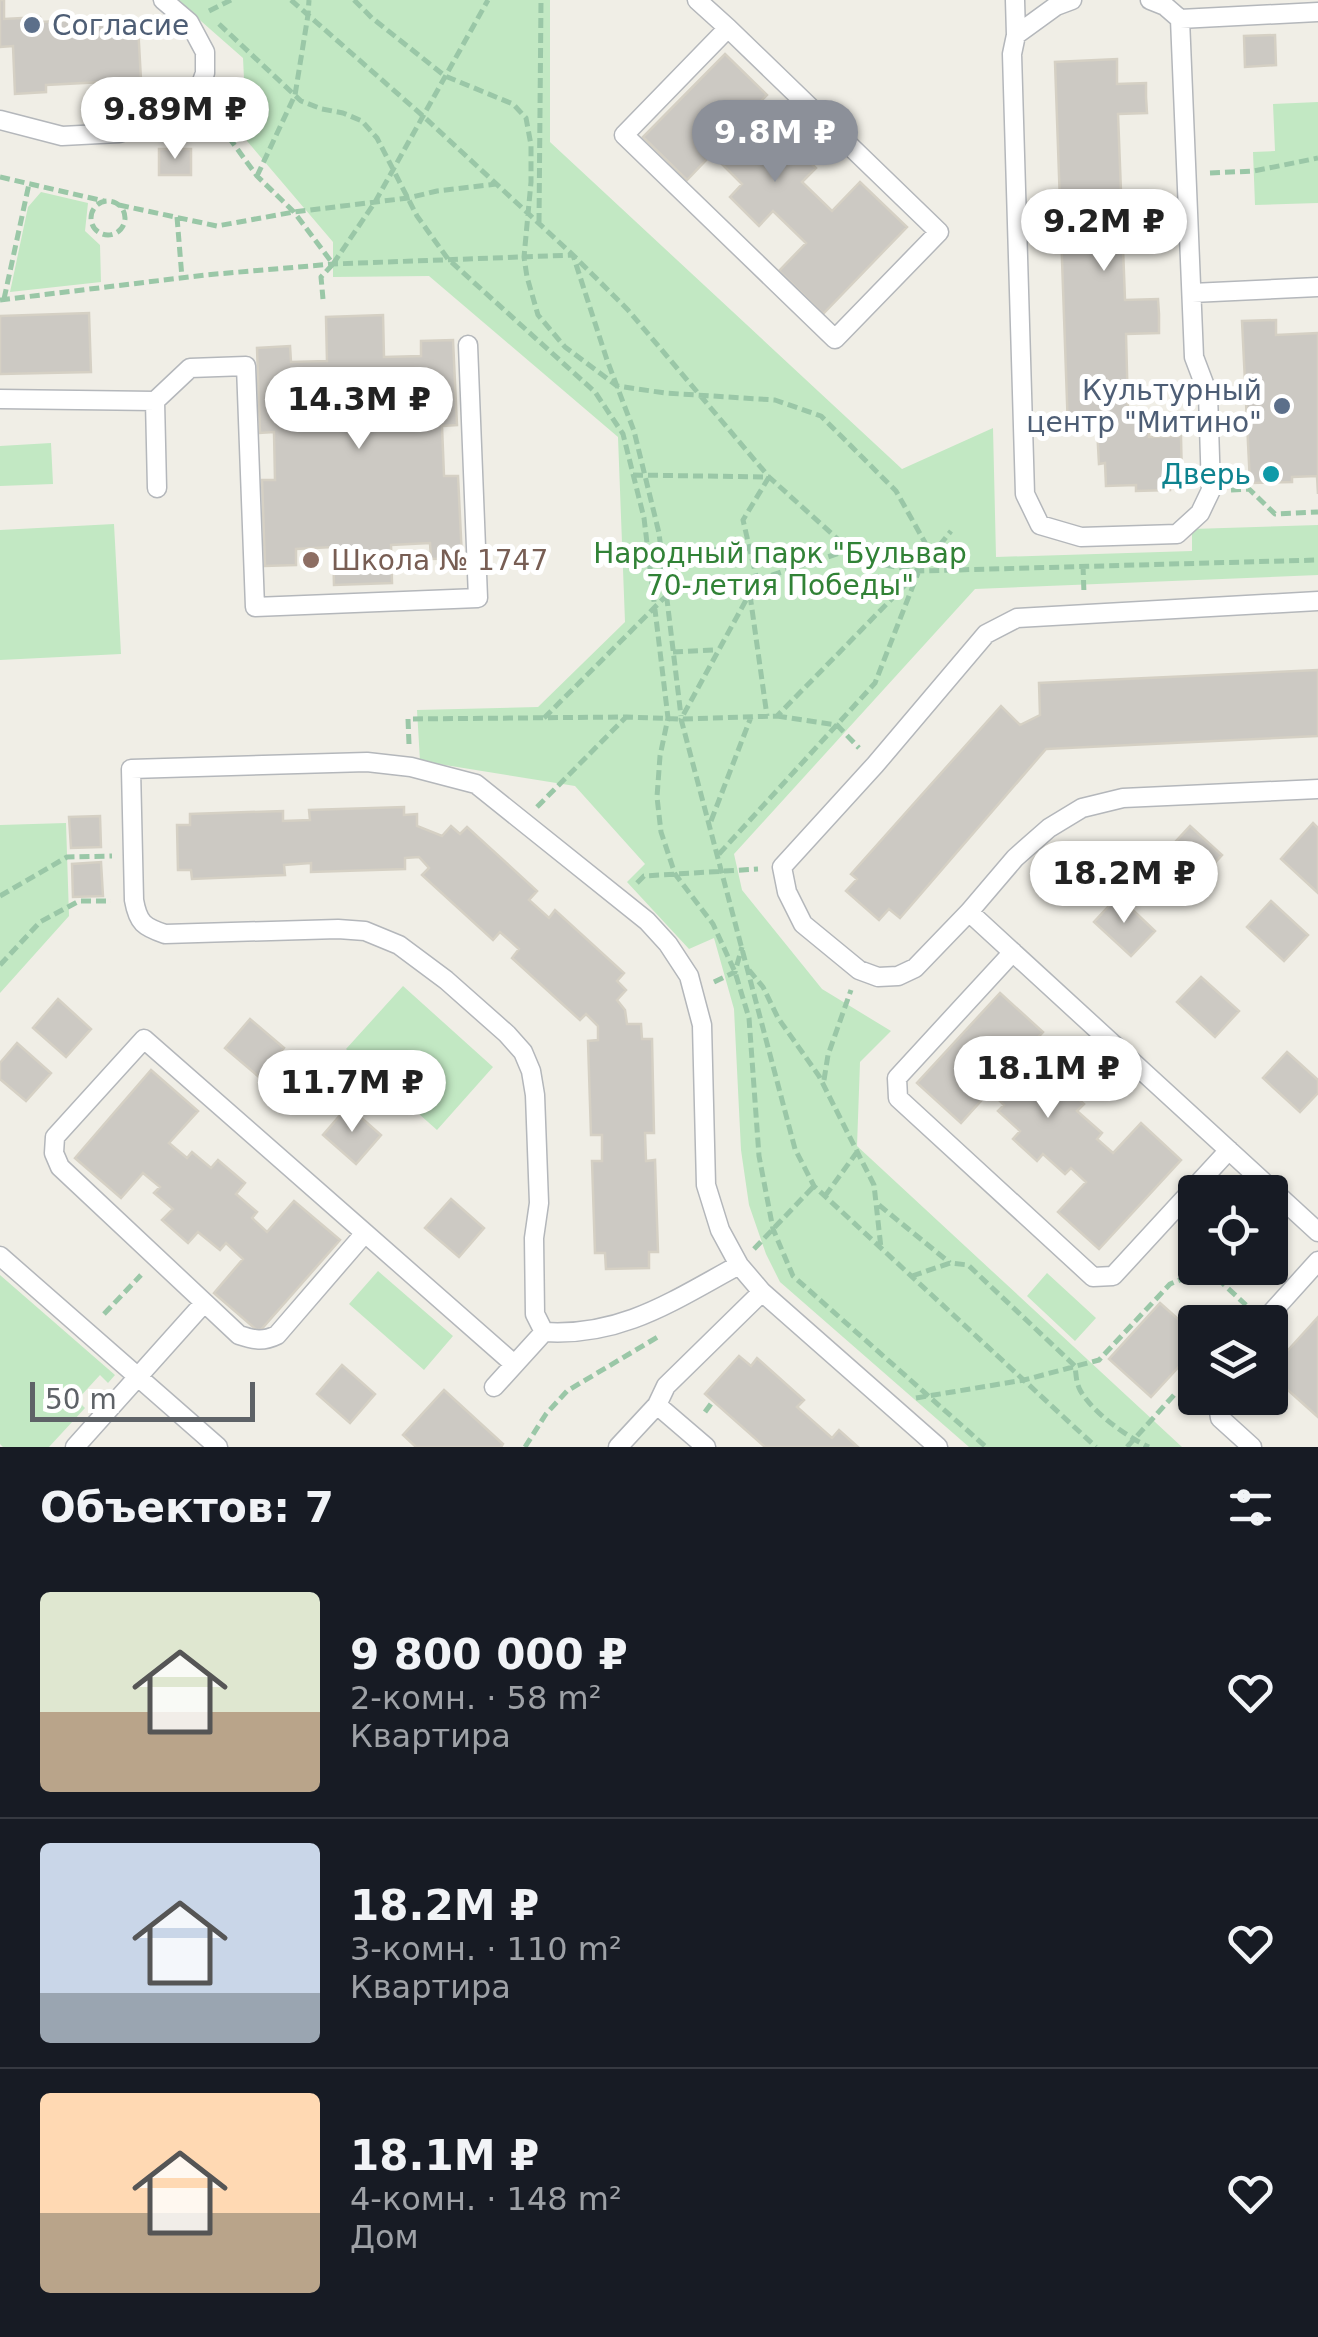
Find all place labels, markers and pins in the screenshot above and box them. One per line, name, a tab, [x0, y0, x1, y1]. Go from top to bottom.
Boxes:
place label: Согласие	[52, 9, 189, 42]
marker: Согласие	[21, 14, 43, 36]
pin: 9.89M ₽	[83, 77, 267, 162]
pin: 9.8M ₽	[694, 100, 856, 185]
pin: 9.2M ₽	[1023, 189, 1185, 274]
pin: 14.3M ₽	[267, 367, 451, 452]
place label: Культурный центр "Митино"	[1026, 374, 1262, 439]
marker: Культурный центр "Митино"	[1271, 395, 1293, 417]
place label: Дверь	[1161, 458, 1251, 491]
marker: Дверь	[1260, 463, 1282, 485]
place label: Школа № 1747	[331, 544, 548, 577]
marker: Школа № 1747	[300, 549, 322, 571]
pin: 18.2M ₽	[1032, 841, 1216, 926]
pin: 18.1M ₽	[956, 1036, 1140, 1121]
pin: 11.7M ₽	[260, 1050, 444, 1135]

